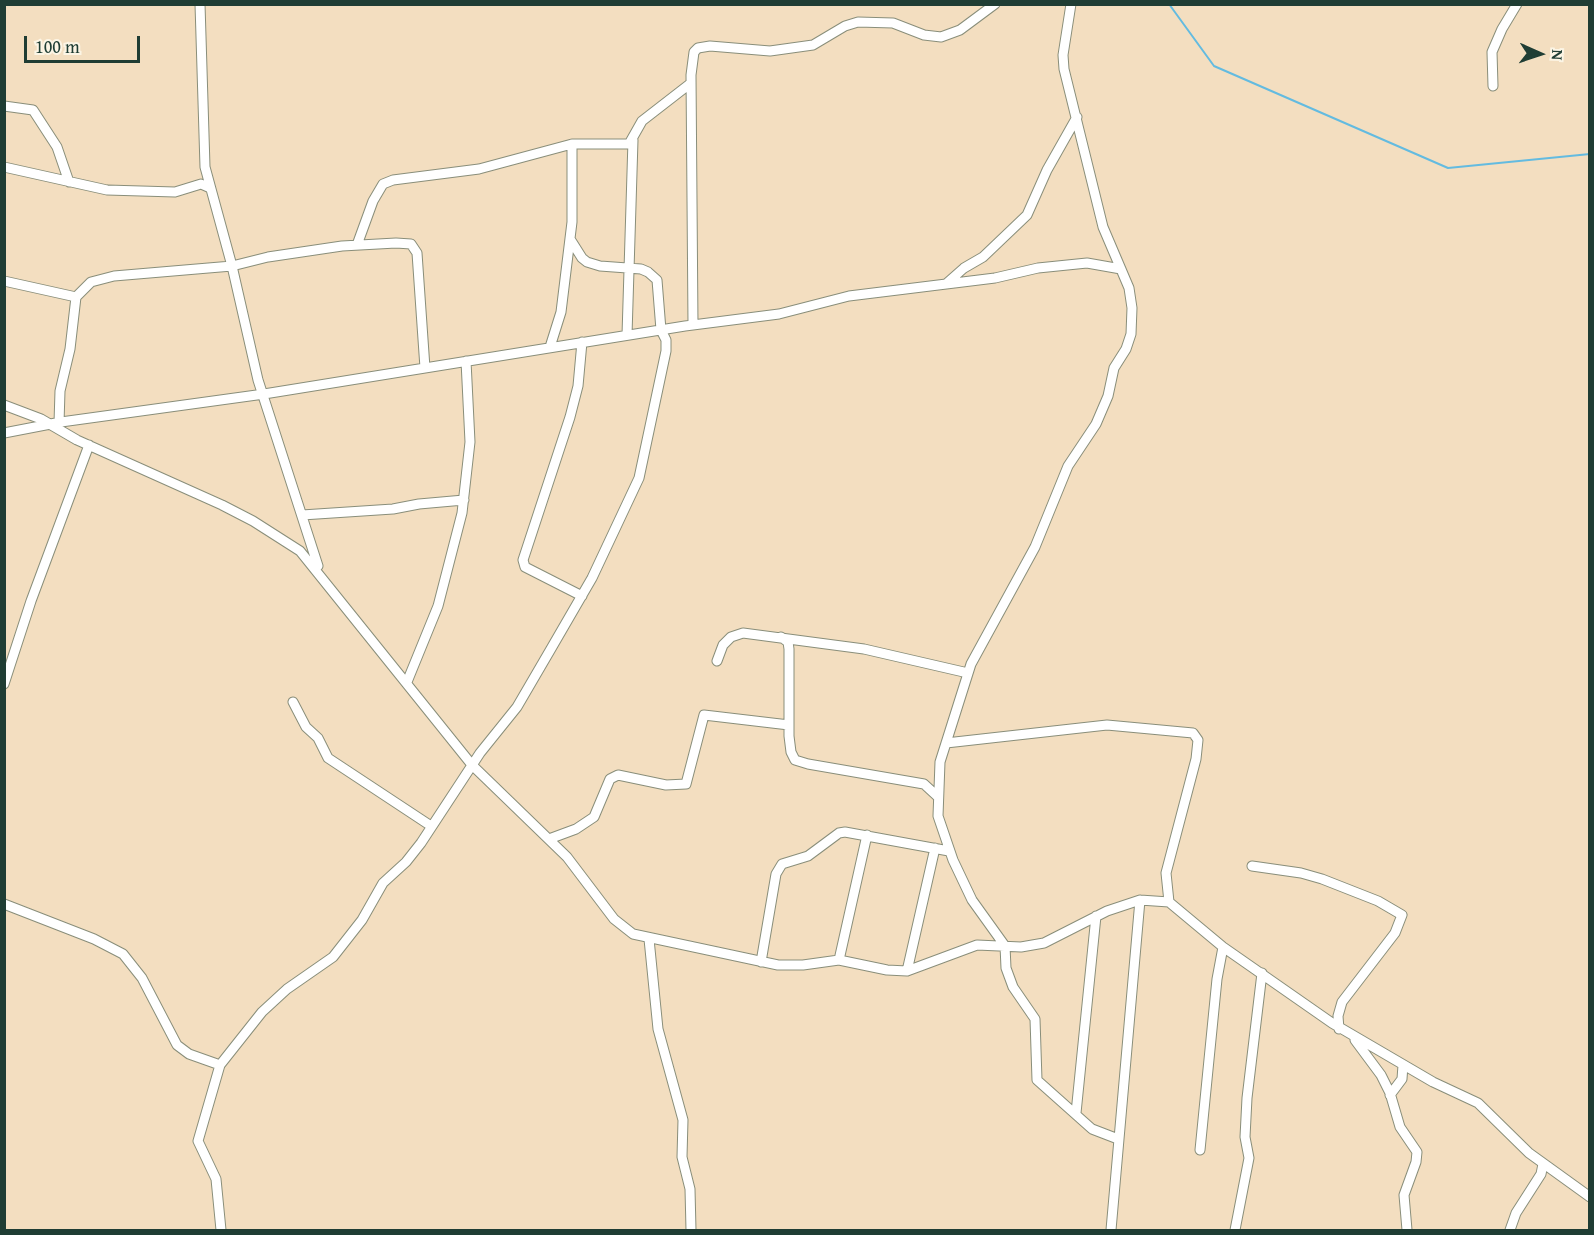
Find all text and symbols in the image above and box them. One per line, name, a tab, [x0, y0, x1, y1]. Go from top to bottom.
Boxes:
scale bar	[27, 24, 142, 62]
north arrow	[1510, 24, 1570, 84]
text: 100 m	[35, 33, 80, 60]
text: N	[1546, 49, 1570, 61]

